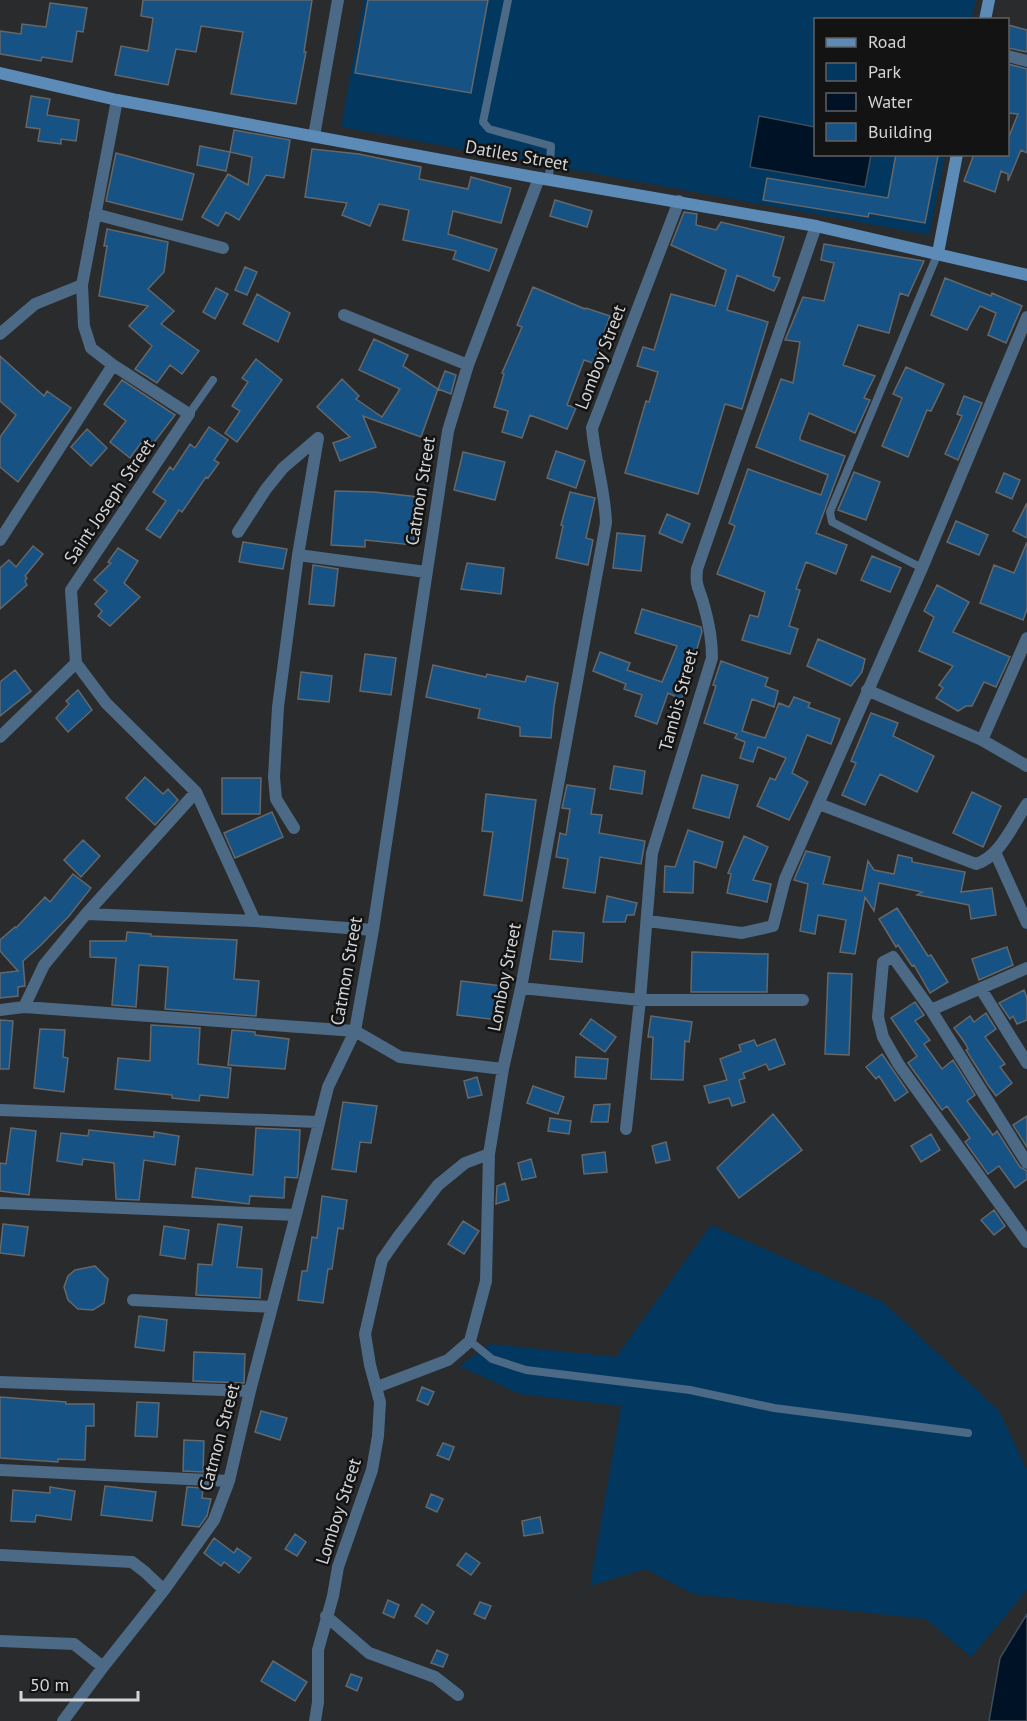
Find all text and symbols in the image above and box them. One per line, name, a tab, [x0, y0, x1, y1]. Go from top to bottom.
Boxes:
legend	[814, 18, 1009, 156]
text: Road	[868, 30, 906, 53]
text: Park	[868, 60, 901, 83]
text: Water	[868, 90, 912, 113]
text: Building	[868, 120, 932, 143]
street label: Datiles Street	[464, 135, 570, 175]
street label: Lomboy Street	[570, 301, 630, 413]
street label: Saint Joseph Street	[59, 434, 159, 568]
street label: Catmon Street	[400, 435, 440, 547]
street label: Tambis Street	[653, 647, 703, 753]
street label: Catmon Street	[325, 915, 367, 1027]
street label: Lomboy Street	[482, 921, 526, 1033]
street label: Catmon Street	[194, 1381, 244, 1493]
street label: Lomboy Street	[310, 1455, 366, 1567]
scale bar	[21, 1664, 138, 1702]
text: 50 m	[30, 1673, 69, 1696]

